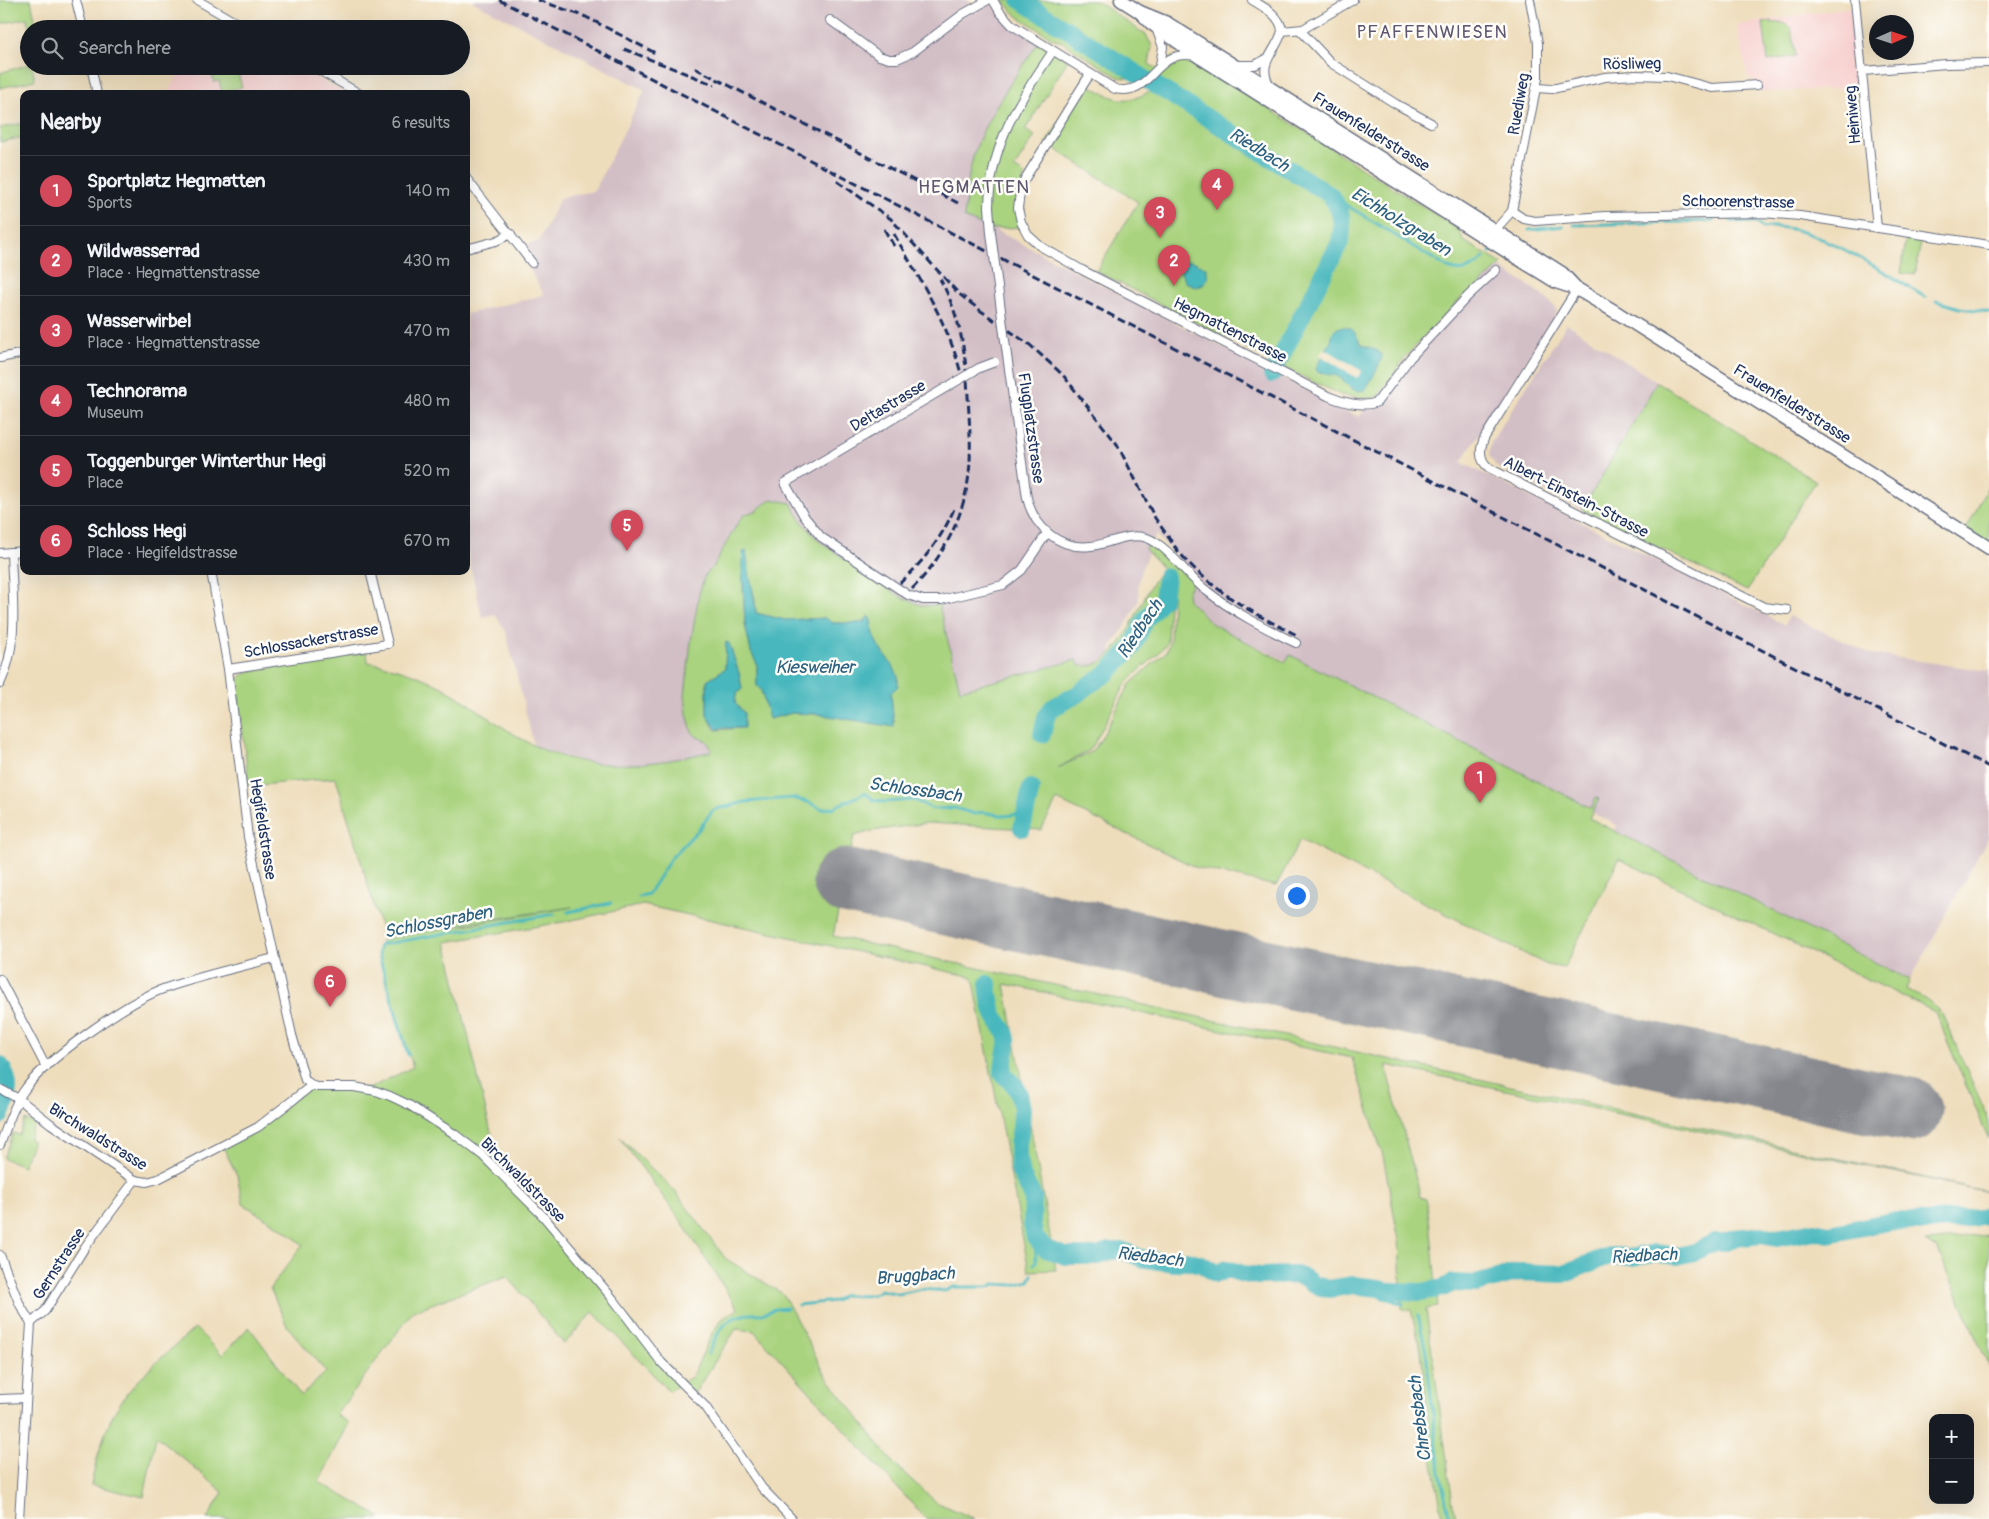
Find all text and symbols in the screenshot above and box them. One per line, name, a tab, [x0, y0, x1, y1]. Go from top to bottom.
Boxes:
north arrow	[1869, 15, 1914, 60]
search box	[20, 20, 470, 75]
district label: PFAFFENWIESEN	[1356, 21, 1508, 44]
icon: search	[38, 34, 66, 62]
text: Search here	[78, 36, 171, 60]
street label: Rösliweg	[1603, 53, 1661, 75]
street label: Ruediweg	[1504, 71, 1534, 137]
street label: Heiniweg	[1840, 85, 1866, 145]
street label: Frauenfelderstrasse	[1308, 88, 1434, 176]
text: Nearby	[40, 109, 101, 136]
text: 6 results	[392, 113, 450, 133]
water label: Riedbach	[1225, 123, 1294, 178]
text: Sportplatz Hegmatten	[87, 169, 266, 193]
pin: 4	[1201, 169, 1233, 210]
district label: HEGMATTEN	[918, 175, 1030, 199]
text: 1	[53, 181, 59, 201]
text: 140 m	[406, 181, 450, 201]
water label: Eichholzgraben	[1347, 182, 1456, 262]
street label: Schoorenstrasse	[1681, 191, 1795, 213]
text: Sports	[87, 193, 132, 213]
pin: 3	[1144, 197, 1176, 238]
text: Wildwasserrad	[87, 239, 200, 263]
pin: 2	[1158, 245, 1190, 286]
text: 2	[52, 251, 60, 271]
text: 430 m	[403, 251, 450, 271]
text: Place · Hegmattenstrasse	[87, 263, 260, 283]
street label: Hegmattenstrasse	[1170, 293, 1290, 367]
text: Wasserwirbel	[87, 309, 191, 333]
text: 3	[52, 321, 60, 341]
text: 470 m	[404, 321, 450, 341]
text: Place · Hegmattenstrasse	[87, 333, 260, 353]
street label: Frauenfelderstrasse	[1729, 360, 1855, 448]
street label: Flugplatzstrasse	[1013, 371, 1049, 485]
street label: Deltastrasse	[847, 376, 929, 436]
text: Technorama	[87, 379, 187, 403]
text: 4	[51, 391, 61, 411]
text: 480 m	[404, 391, 450, 411]
text: Museum	[87, 403, 143, 423]
text: Toggenburger Winterthur Hegi	[87, 449, 326, 473]
street label: Albert-Einstein-Strasse	[1500, 452, 1652, 542]
text: 5	[52, 461, 60, 481]
text: 520 m	[404, 461, 450, 481]
text: Place	[87, 473, 123, 493]
pin: 5	[611, 510, 643, 551]
text: Schloss Hegi	[87, 519, 186, 543]
text: 6	[51, 531, 61, 551]
text: 670 m	[404, 531, 450, 551]
text: Place · Hegifeldstrasse	[87, 543, 238, 563]
water label: Riedbach	[1112, 594, 1169, 663]
street label: Schlossackerstrasse	[242, 619, 380, 663]
water label: Kiesweiher	[776, 656, 857, 679]
pin: 1	[1464, 762, 1496, 803]
water label: Schlossbach	[867, 772, 964, 808]
street label: Hegifeldstrasse	[245, 777, 281, 881]
your location	[1284, 883, 1310, 909]
water label: Schlossgraben	[382, 900, 495, 944]
pin: 6	[314, 966, 346, 1007]
street label: Birchwaldstrasse	[45, 1099, 151, 1175]
street label: Birchwaldstrasse	[476, 1133, 570, 1227]
street label: Gernstrasse	[28, 1224, 90, 1304]
water label: Riedbach	[1116, 1242, 1186, 1273]
water label: Riedbach	[1610, 1243, 1679, 1269]
water label: Bruggbach	[875, 1262, 957, 1290]
water label: Chrebsbach	[1403, 1373, 1437, 1463]
map controls	[1929, 1414, 1974, 1504]
button: +	[1929, 1414, 1974, 1459]
button: −	[1929, 1459, 1974, 1504]

